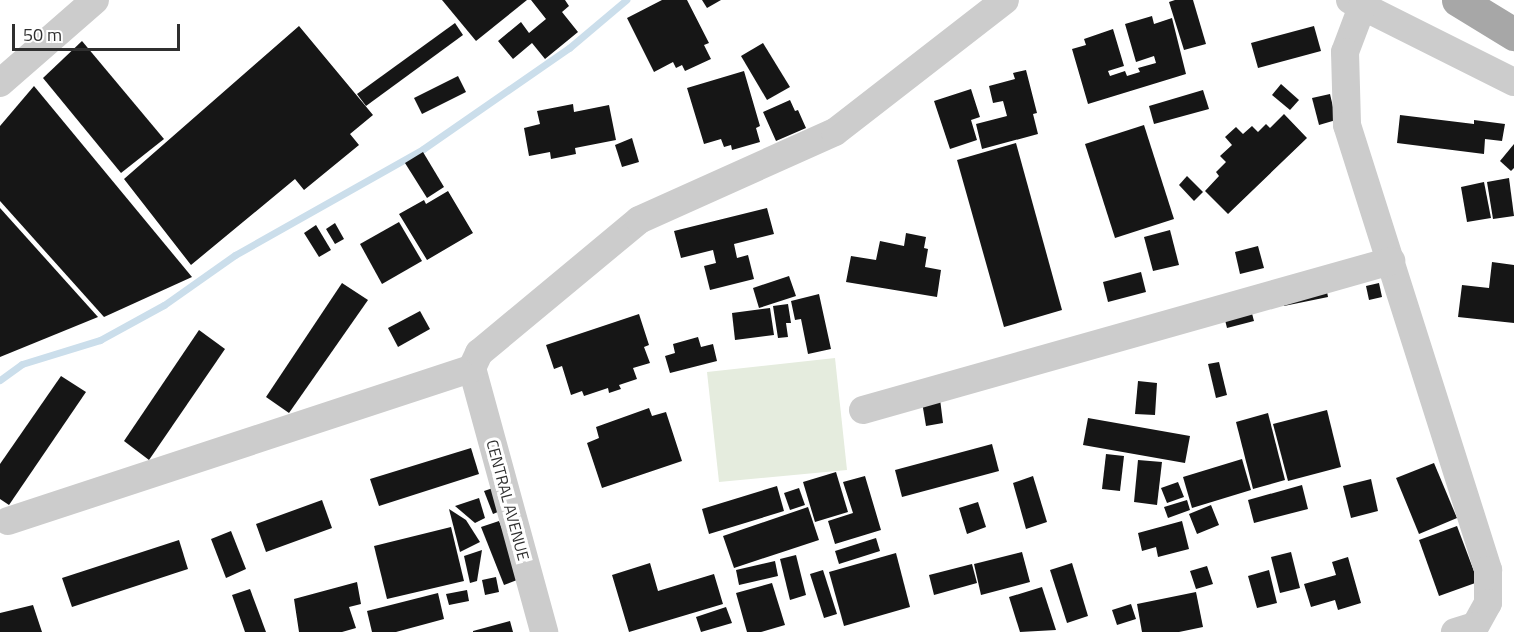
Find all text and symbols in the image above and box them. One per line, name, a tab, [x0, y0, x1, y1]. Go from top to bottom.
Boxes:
scale bar	[15, 12, 183, 50]
text: 50 m	[23, 21, 62, 48]
street label: CENTRAL AVENUE	[483, 437, 533, 563]

